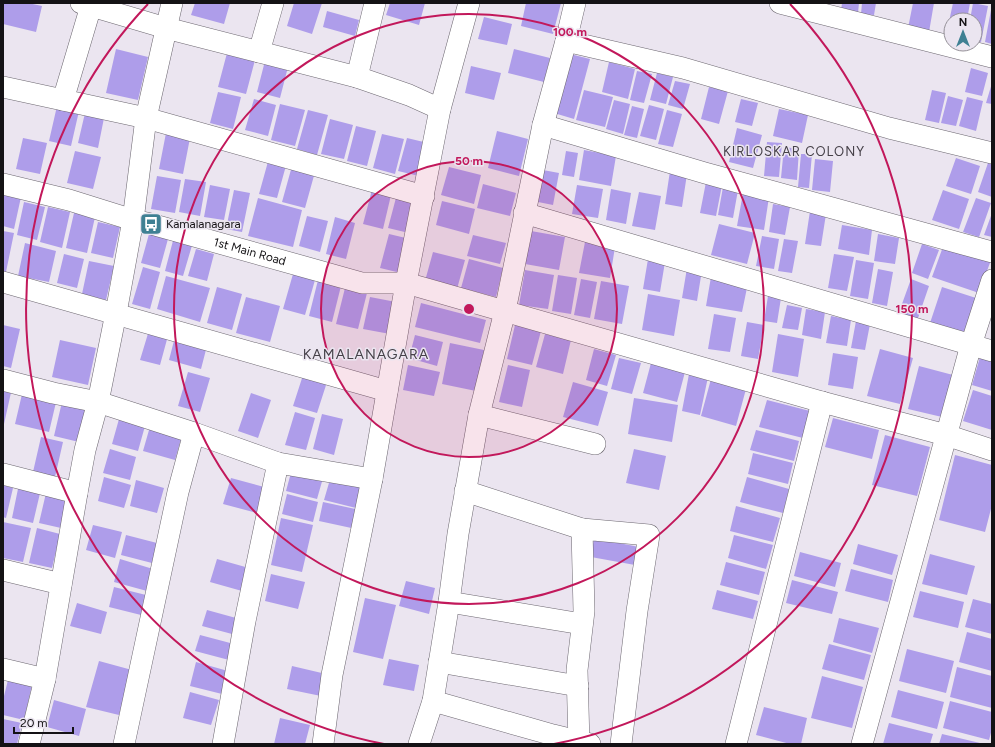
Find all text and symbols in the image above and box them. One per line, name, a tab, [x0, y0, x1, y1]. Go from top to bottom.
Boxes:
north arrow	[943, 12, 983, 52]
text: N	[959, 16, 967, 29]
text: 100 m	[553, 25, 587, 39]
district label: KIRLOSKAR COLONY	[723, 144, 865, 159]
text: 50 m	[455, 154, 483, 168]
bus stop icon: Kamalanagara	[138, 211, 164, 237]
place label: Kamalanagara	[166, 217, 241, 231]
street label: 1st Main Road	[212, 235, 288, 268]
centre of rings	[462, 302, 476, 316]
text: 150 m	[895, 302, 929, 316]
district label: KAMALANAGARA	[303, 346, 429, 363]
scale bar	[14, 709, 73, 735]
text: 20 m	[20, 716, 48, 730]

